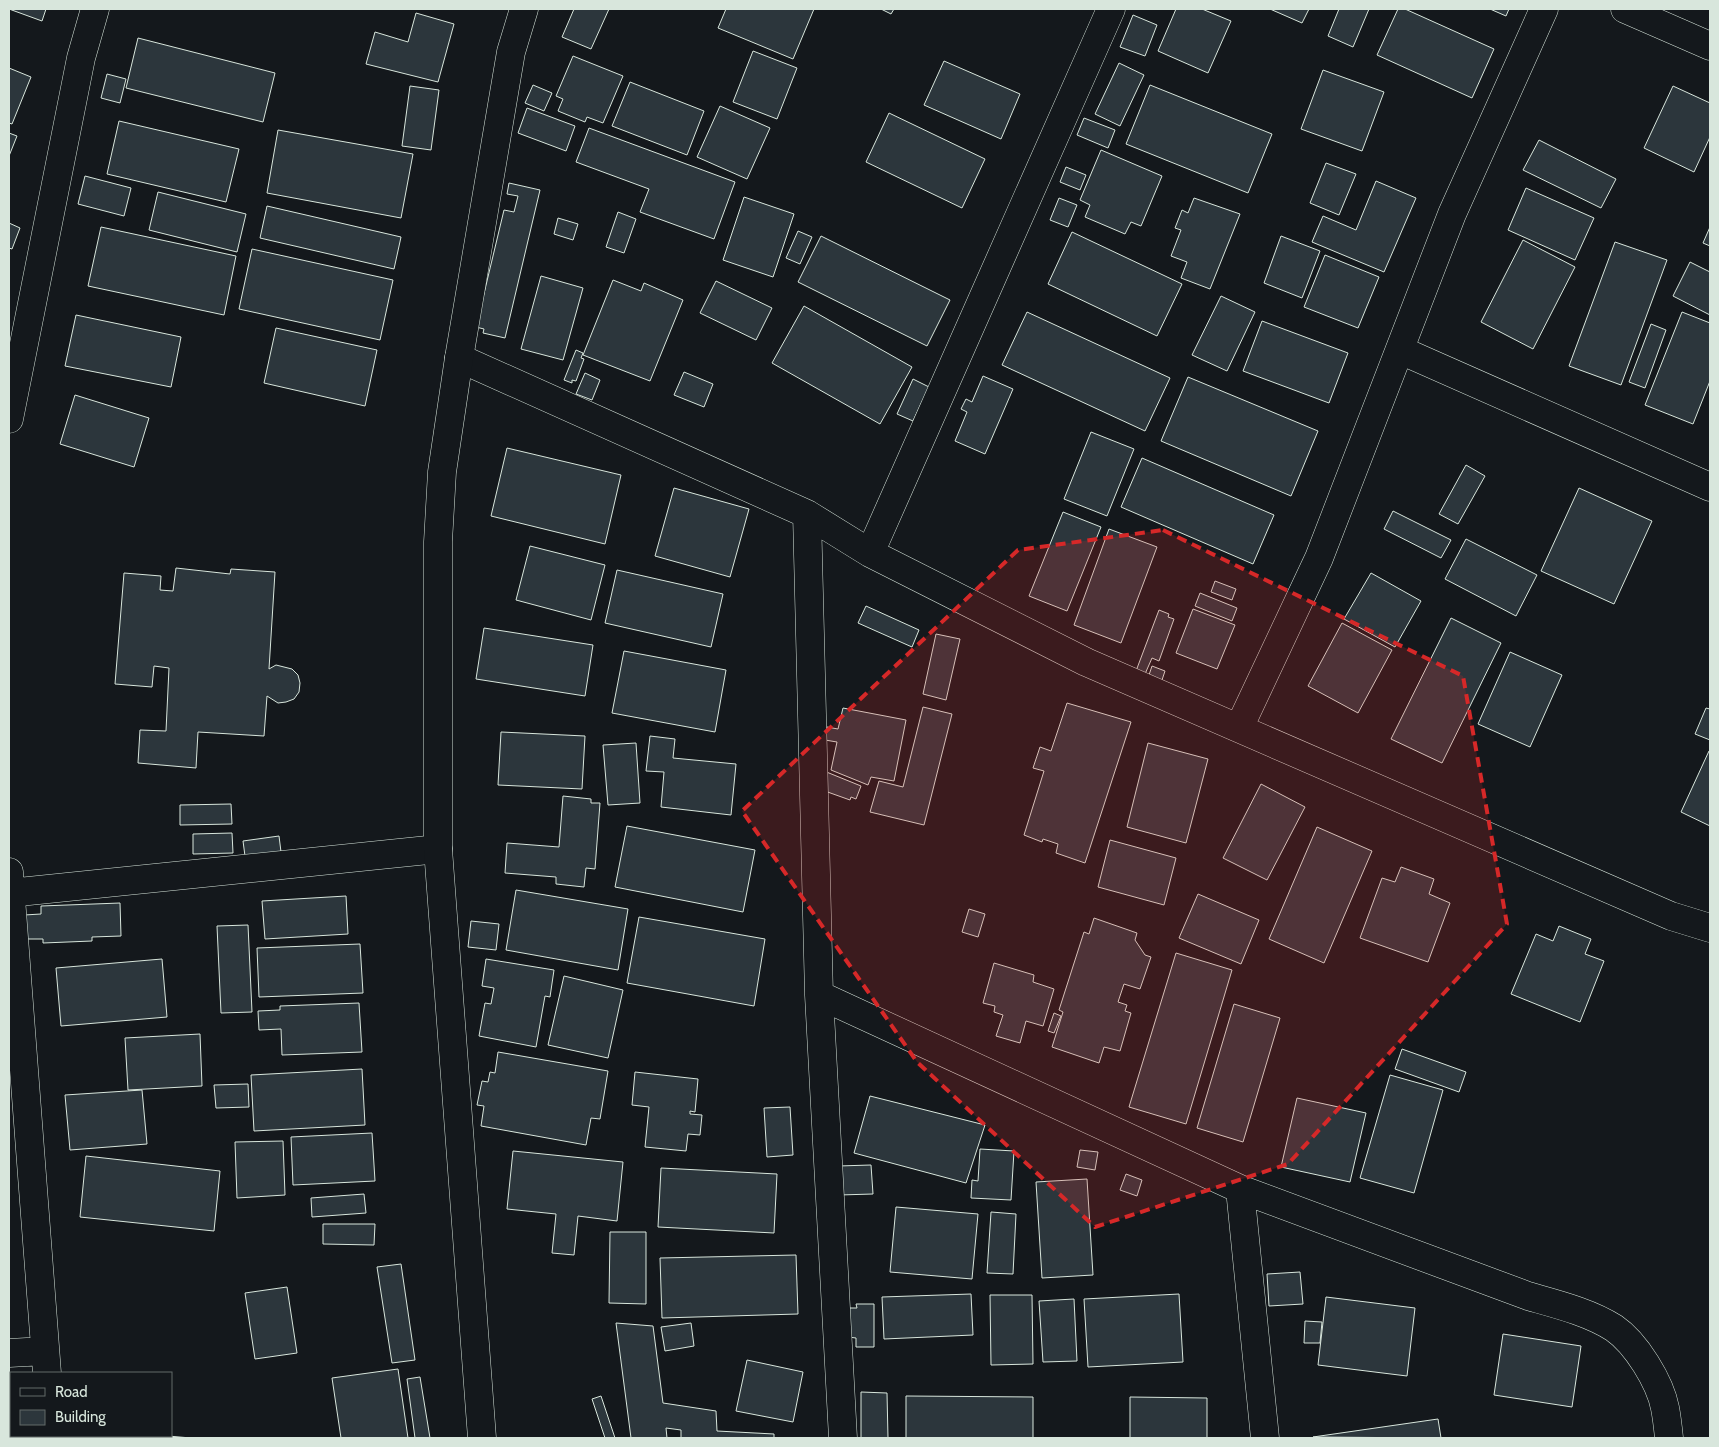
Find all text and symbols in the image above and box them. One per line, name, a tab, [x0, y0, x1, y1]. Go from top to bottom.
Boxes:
legend	[10, 1372, 172, 1437]
text: Road	[55, 1383, 88, 1401]
text: Building	[55, 1408, 106, 1426]

